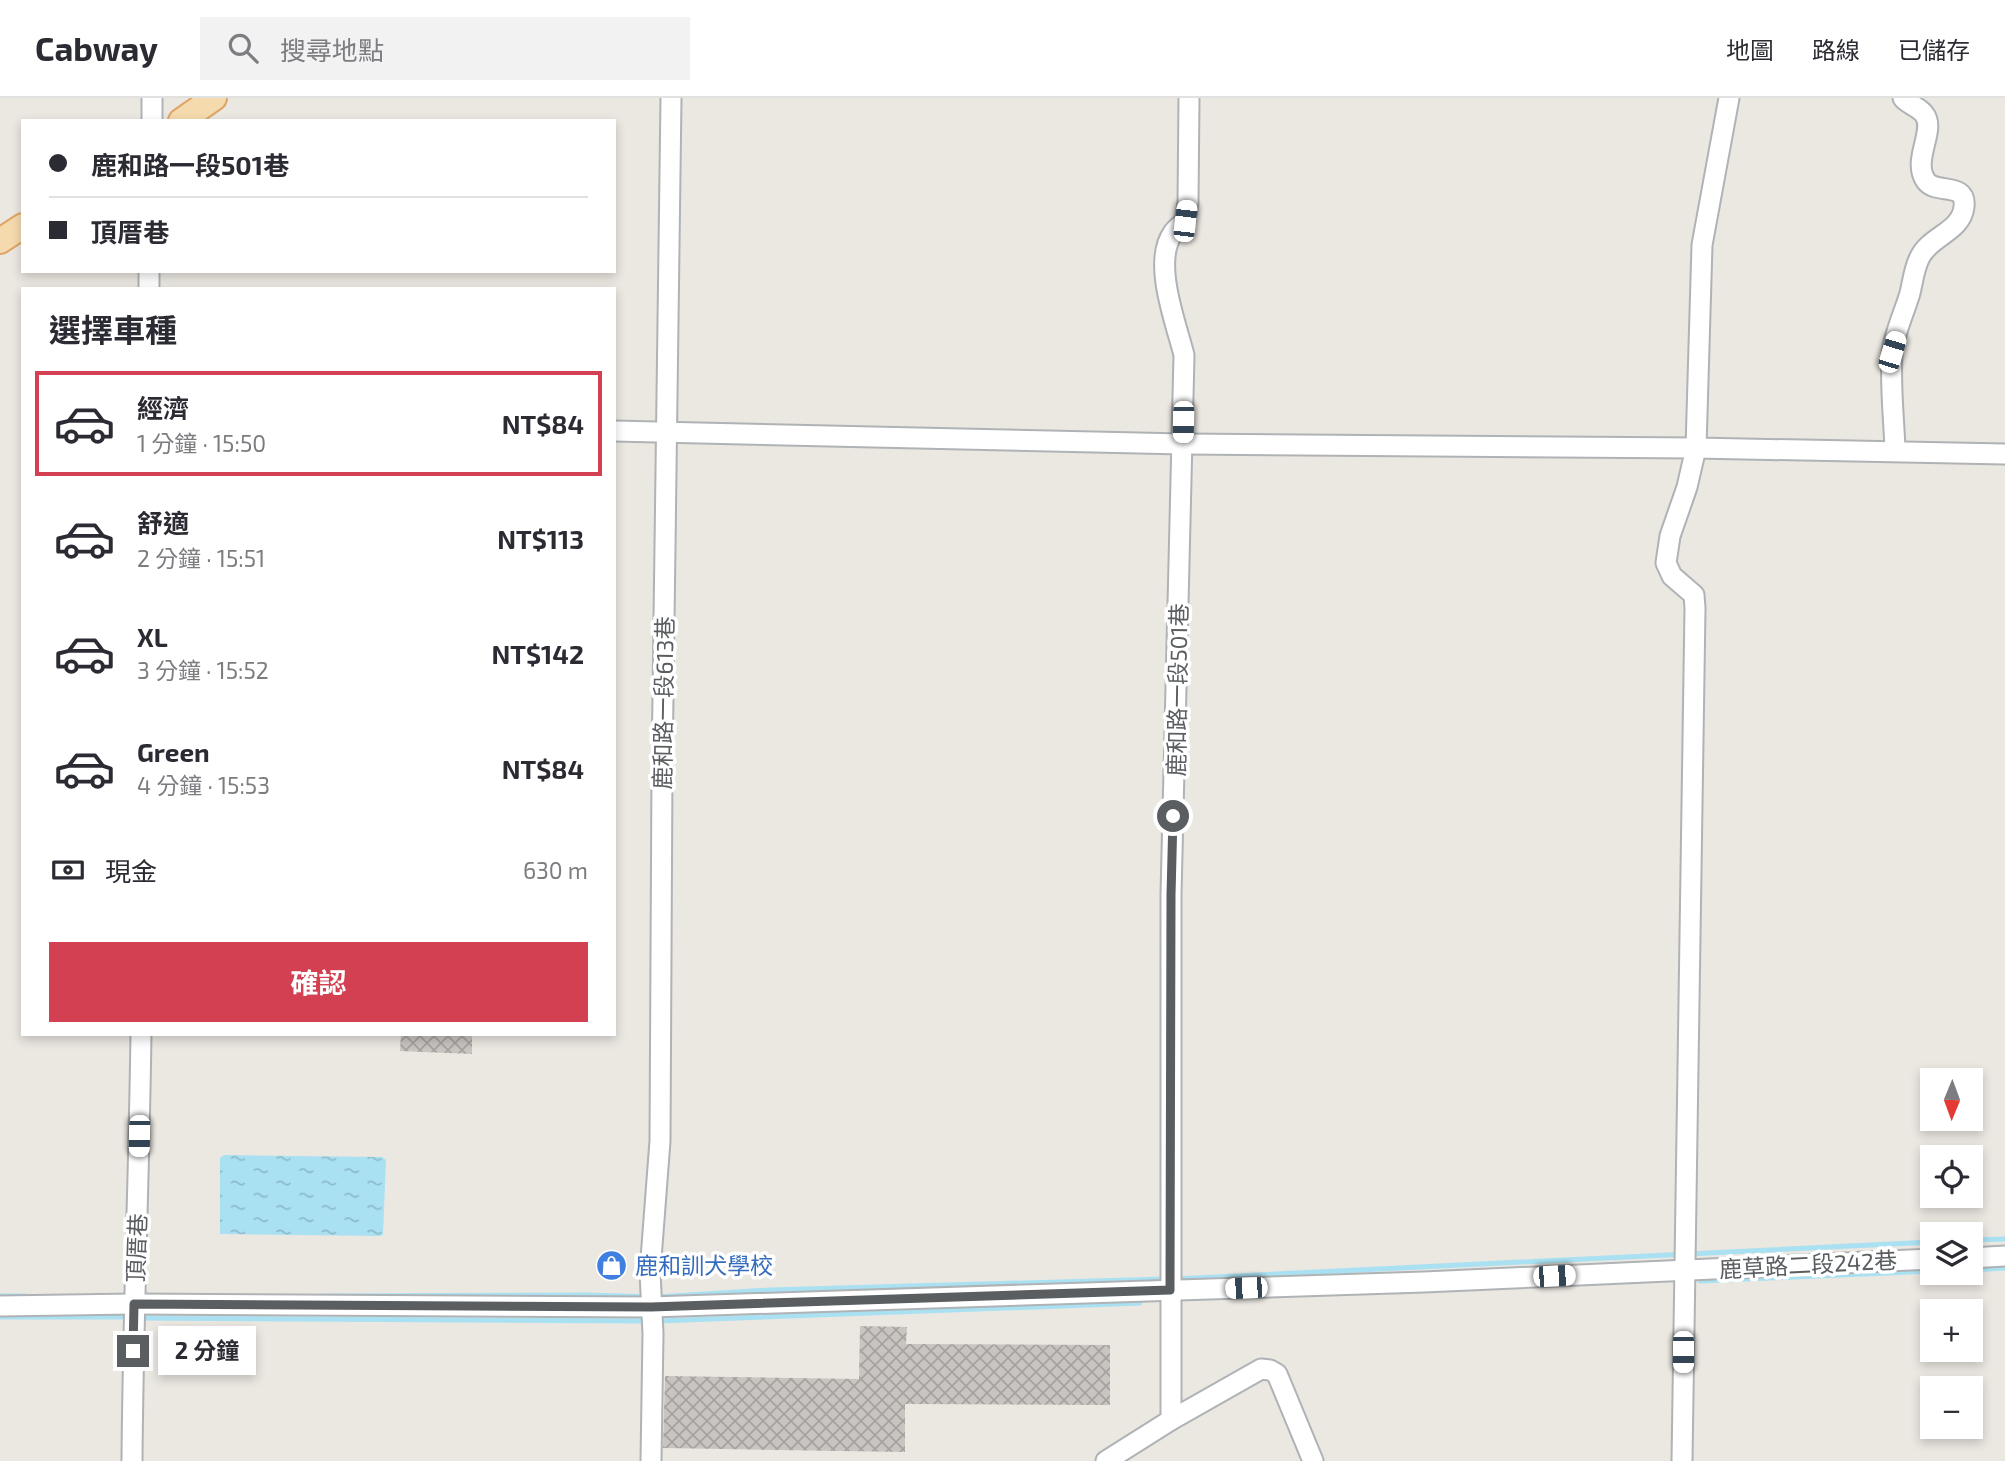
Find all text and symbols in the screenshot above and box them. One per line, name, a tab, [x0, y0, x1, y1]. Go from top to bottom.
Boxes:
search box	[200, 17, 690, 80]
text: Cabway	[35, 28, 158, 68]
icon: search	[224, 29, 262, 67]
text: 搜尋地點	[280, 34, 384, 65]
text: 地圖	[1726, 35, 1774, 64]
text: 路線	[1812, 35, 1860, 64]
text: 已儲存	[1898, 35, 1970, 64]
text: 鹿和路一段501巷	[91, 149, 289, 180]
car	[1173, 199, 1198, 243]
text: 頂厝巷	[91, 216, 169, 247]
text: 選擇車種	[49, 310, 177, 348]
car	[1876, 329, 1909, 375]
icon: car	[53, 392, 116, 455]
text: 經濟	[137, 392, 189, 423]
car	[1173, 401, 1194, 443]
text: NT$84	[502, 408, 584, 439]
text: 1 分鐘 · 15:50	[137, 429, 266, 457]
icon: car	[53, 507, 116, 570]
text: 舒適	[137, 507, 189, 538]
text: NT$113	[497, 523, 584, 554]
text: 2 分鐘 · 15:51	[137, 544, 265, 572]
street label: 鹿和路一段501巷	[1161, 603, 1193, 777]
street label: 鹿和路一段613巷	[647, 616, 679, 790]
text: XL	[137, 621, 168, 652]
icon: car	[53, 622, 116, 685]
text: NT$142	[492, 638, 584, 669]
text: 3 分鐘 · 15:52	[137, 656, 269, 684]
text: Green	[137, 736, 210, 767]
icon: car	[53, 737, 116, 800]
text: NT$84	[502, 753, 584, 784]
text: 4 分鐘 · 15:53	[137, 771, 270, 799]
route start	[1157, 800, 1189, 832]
icon: cash	[49, 851, 87, 889]
text: 現金	[105, 855, 157, 886]
text: 630 m	[523, 856, 588, 884]
button: 確認	[49, 942, 588, 1022]
north arrow	[1920, 1068, 1983, 1130]
map controls	[1920, 1068, 1983, 1439]
car	[129, 1115, 150, 1157]
button: locate	[1920, 1145, 1983, 1208]
street label: 頂厝巷	[121, 1213, 151, 1283]
button: layers	[1920, 1222, 1983, 1285]
street label: 鹿草路二段242巷	[1718, 1245, 1898, 1283]
shop icon: 鹿和訓犬學校	[595, 1248, 629, 1282]
place label: 鹿和訓犬學校	[635, 1251, 773, 1279]
car	[1533, 1264, 1576, 1288]
car	[1225, 1277, 1268, 1299]
button: +	[1920, 1299, 1983, 1362]
callout: 2 分鐘	[158, 1326, 256, 1376]
car	[1673, 1331, 1694, 1373]
route end	[117, 1335, 149, 1367]
text: 2 分鐘	[175, 1336, 239, 1364]
button: −	[1920, 1376, 1983, 1439]

